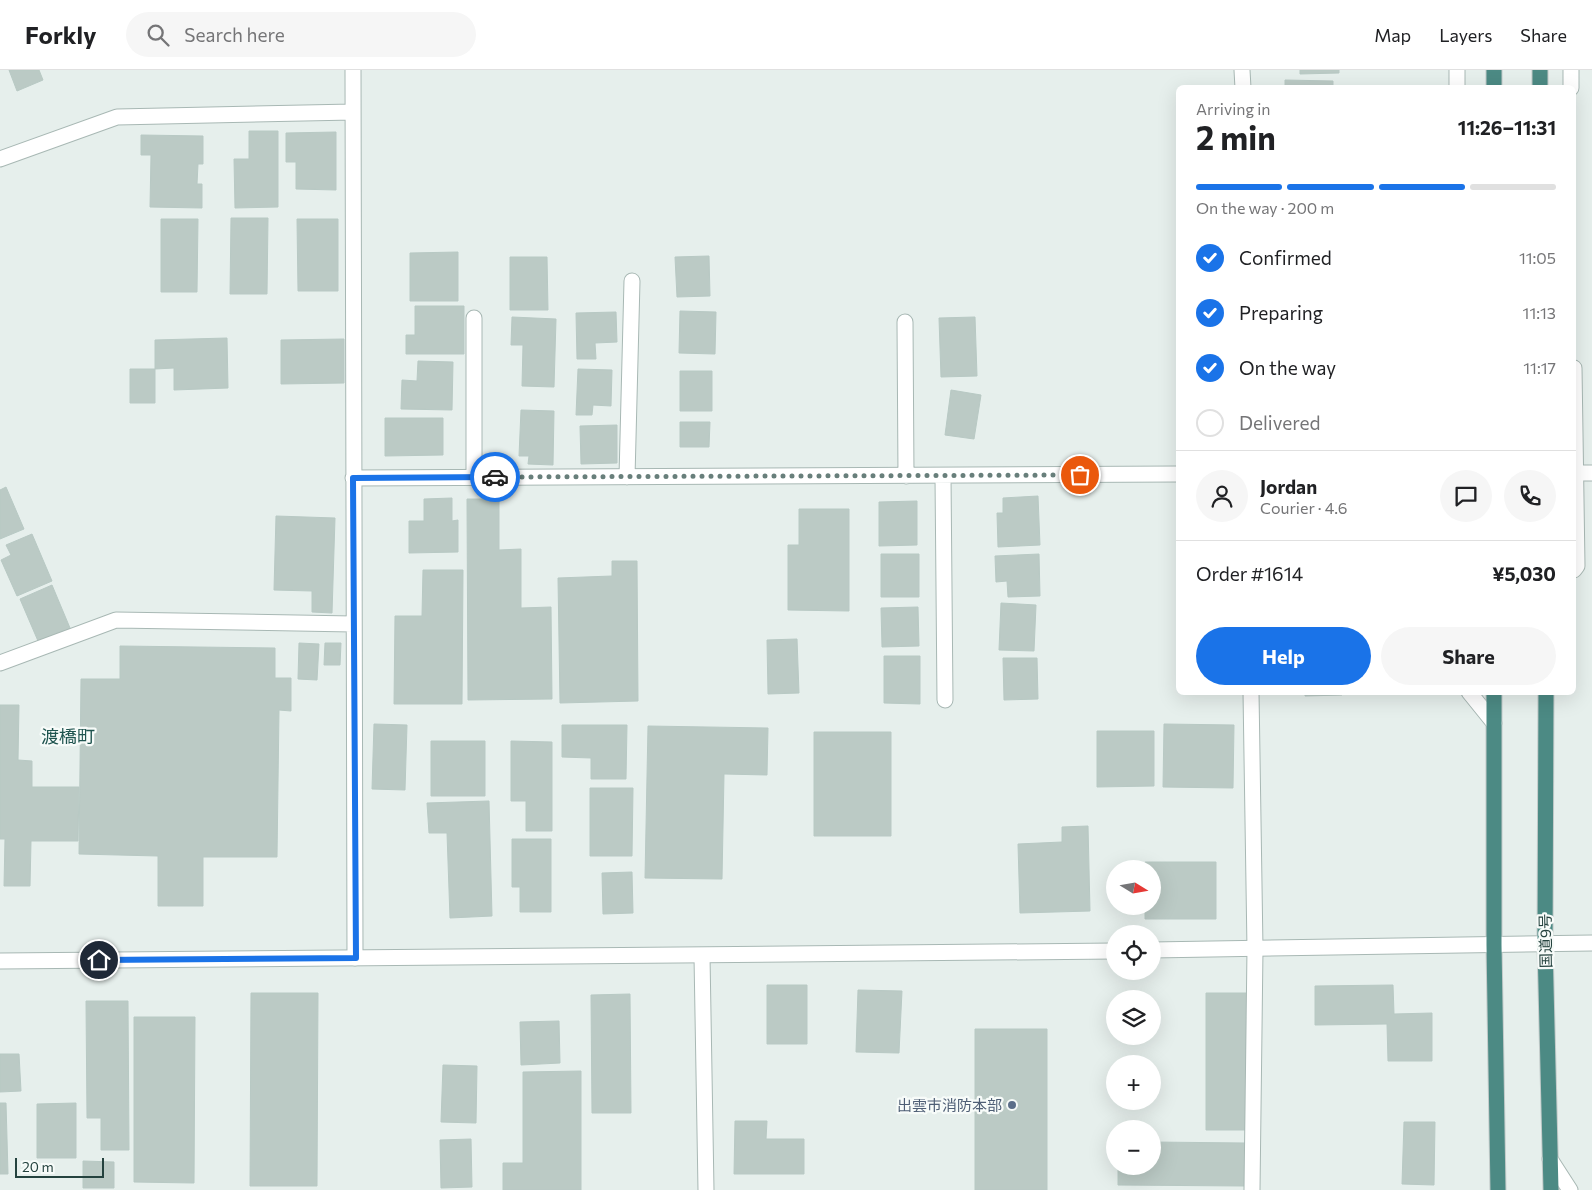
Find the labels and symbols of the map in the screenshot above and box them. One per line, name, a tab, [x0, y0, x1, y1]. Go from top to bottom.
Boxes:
courier	[470, 452, 520, 502]
pin	[1059, 454, 1101, 496]
district label: 渡橋町	[41, 725, 95, 747]
north arrow	[1106, 860, 1161, 915]
street label: 国道9号	[1536, 914, 1554, 968]
pin	[78, 939, 120, 981]
place label: 出雲市消防本部	[897, 1096, 1002, 1114]
marker: 出雲市消防本部	[1006, 1099, 1018, 1111]
scale bar	[15, 1155, 104, 1178]

